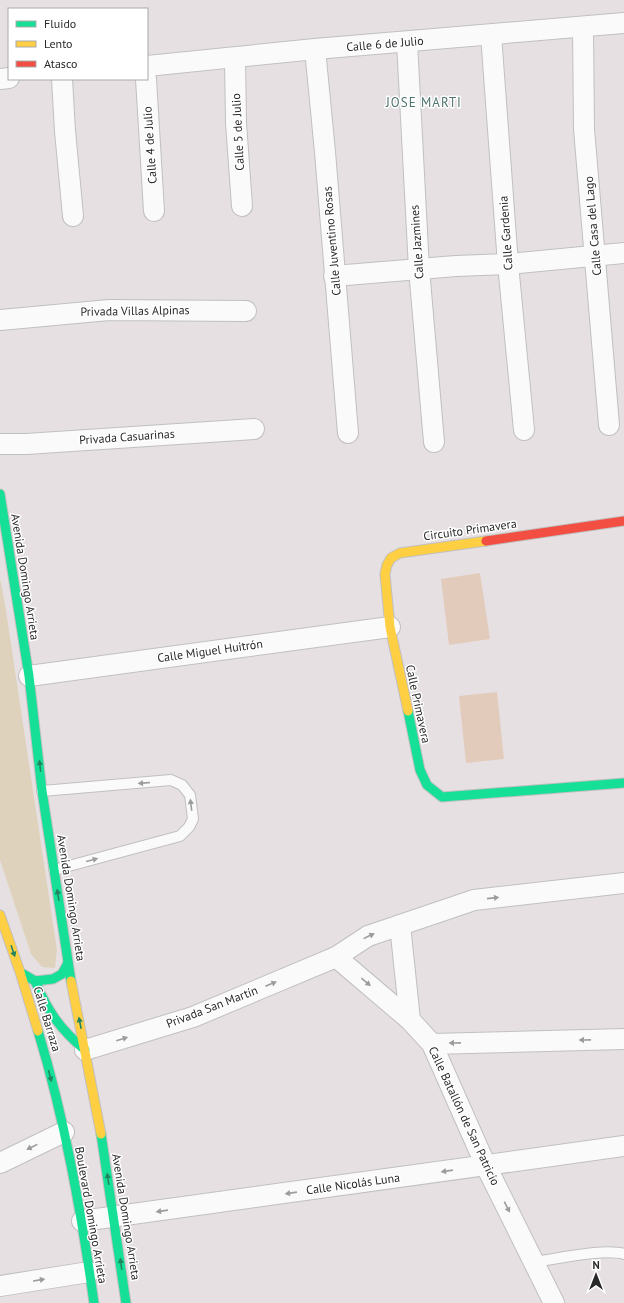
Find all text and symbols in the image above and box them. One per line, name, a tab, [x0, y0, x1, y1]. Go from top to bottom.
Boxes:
legend	[8, 8, 148, 80]
text: Fluido	[44, 16, 76, 31]
street label: Calle 6 de Julio	[346, 33, 424, 54]
text: Lento	[44, 36, 73, 51]
text: Atasco	[44, 56, 77, 71]
street label: Calle 5 de Julio	[228, 93, 247, 171]
district label: JOSE MARTI	[385, 94, 462, 111]
street label: Calle 4 de Julio	[139, 106, 160, 184]
street label: Calle Casa del Lago	[581, 176, 604, 276]
street label: Calle Juventino Rosas	[319, 186, 344, 296]
street label: Calle Gardenia	[495, 195, 516, 271]
street label: Calle Jazmines	[406, 204, 427, 280]
street label: Privada Villas Alpinas	[80, 302, 190, 319]
street label: Privada Casuarinas	[79, 426, 175, 447]
street label: Avenida Domingo Arrieta	[8, 513, 43, 641]
street label: Circuito Primavera	[422, 516, 517, 543]
street label: Calle Miguel Huitrón	[156, 636, 264, 665]
street label: Calle Primavera	[403, 663, 434, 745]
one-way arrow	[37, 760, 43, 773]
one-way arrow	[138, 779, 150, 786]
one-way arrow	[188, 799, 194, 811]
street label: Avenida Domingo Arrieta	[54, 834, 89, 962]
one-way arrow	[86, 857, 98, 863]
one-way arrow	[55, 889, 61, 901]
one-way arrow	[487, 894, 499, 901]
one-way arrow	[363, 933, 375, 939]
one-way arrow	[10, 946, 16, 958]
one-way arrow	[361, 978, 371, 987]
one-way arrow	[265, 981, 277, 987]
street label: Privada San Martín	[164, 982, 260, 1031]
street label: Calle Barraza	[30, 984, 65, 1053]
one-way arrow	[77, 1017, 83, 1029]
one-way arrow	[117, 1036, 129, 1042]
one-way arrow	[578, 1037, 591, 1043]
one-way arrow	[448, 1040, 461, 1046]
street label: Calle Batallón de San Patricio	[426, 1044, 503, 1188]
one-way arrow	[48, 1070, 54, 1082]
one-way arrow	[26, 1144, 38, 1150]
street label: Boulevard Domingo Arrieta	[72, 1145, 111, 1285]
street label: Avenida Domingo Arrieta	[109, 1153, 144, 1281]
one-way arrow	[441, 1168, 453, 1174]
street label: Calle Nicolás Luna	[305, 1170, 401, 1198]
one-way arrow	[105, 1173, 111, 1185]
one-way arrow	[285, 1190, 297, 1196]
one-way arrow	[504, 1201, 510, 1213]
one-way arrow	[156, 1208, 168, 1214]
north arrow	[576, 1255, 616, 1295]
one-way arrow	[118, 1258, 124, 1270]
text: N	[592, 1258, 600, 1272]
one-way arrow	[32, 1277, 45, 1283]

